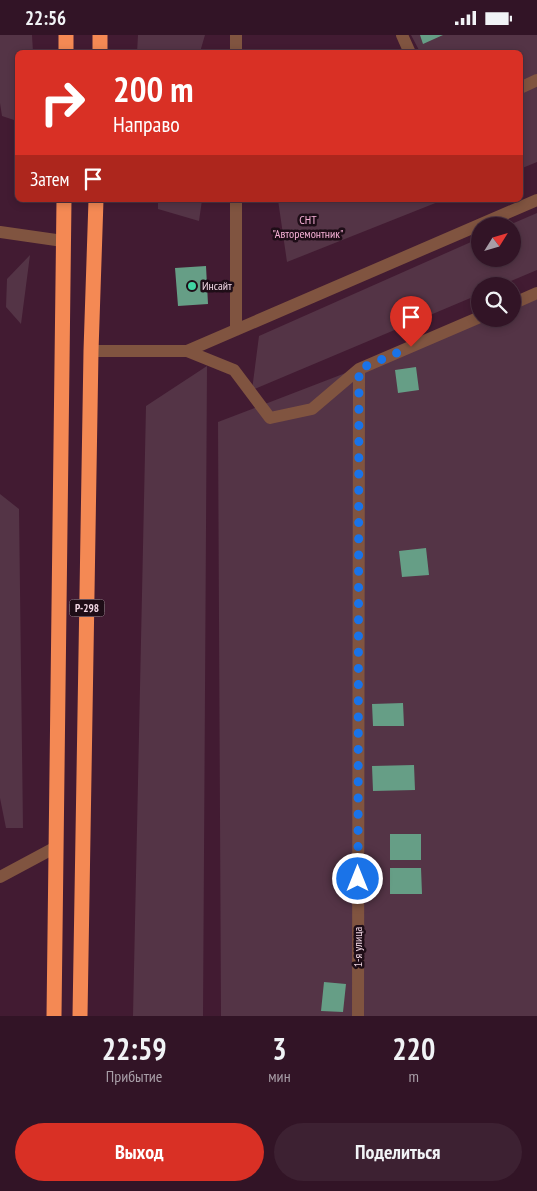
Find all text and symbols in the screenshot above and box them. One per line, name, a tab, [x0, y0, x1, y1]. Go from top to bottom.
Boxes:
text: 22:56	[25, 6, 66, 30]
text: 200 m	[113, 66, 194, 112]
icon: right	[30, 70, 95, 135]
text: Направо	[113, 110, 180, 138]
icon: arrive	[79, 165, 107, 193]
text: Затем	[30, 167, 69, 191]
park label: СНТ "Авторемонтник"	[273, 212, 343, 241]
north arrow	[471, 217, 521, 267]
map controls	[471, 217, 521, 327]
button: search	[471, 277, 521, 327]
place label: Инсайт	[202, 278, 232, 293]
marker: Инсайт	[186, 280, 198, 292]
pin	[390, 296, 432, 347]
icon: arrive	[397, 303, 425, 331]
road number: Р-298	[70, 599, 104, 617]
position arrow	[331, 852, 383, 904]
street label: 1-я улица	[350, 926, 365, 967]
text: 22:59	[102, 1029, 167, 1068]
text: 3	[272, 1029, 287, 1068]
text: 220	[392, 1029, 435, 1068]
text: Прибытие	[106, 1066, 162, 1086]
text: мин	[268, 1066, 291, 1086]
text: m	[409, 1066, 419, 1086]
button: Выход	[15, 1123, 264, 1181]
button: Поделиться	[274, 1123, 522, 1181]

